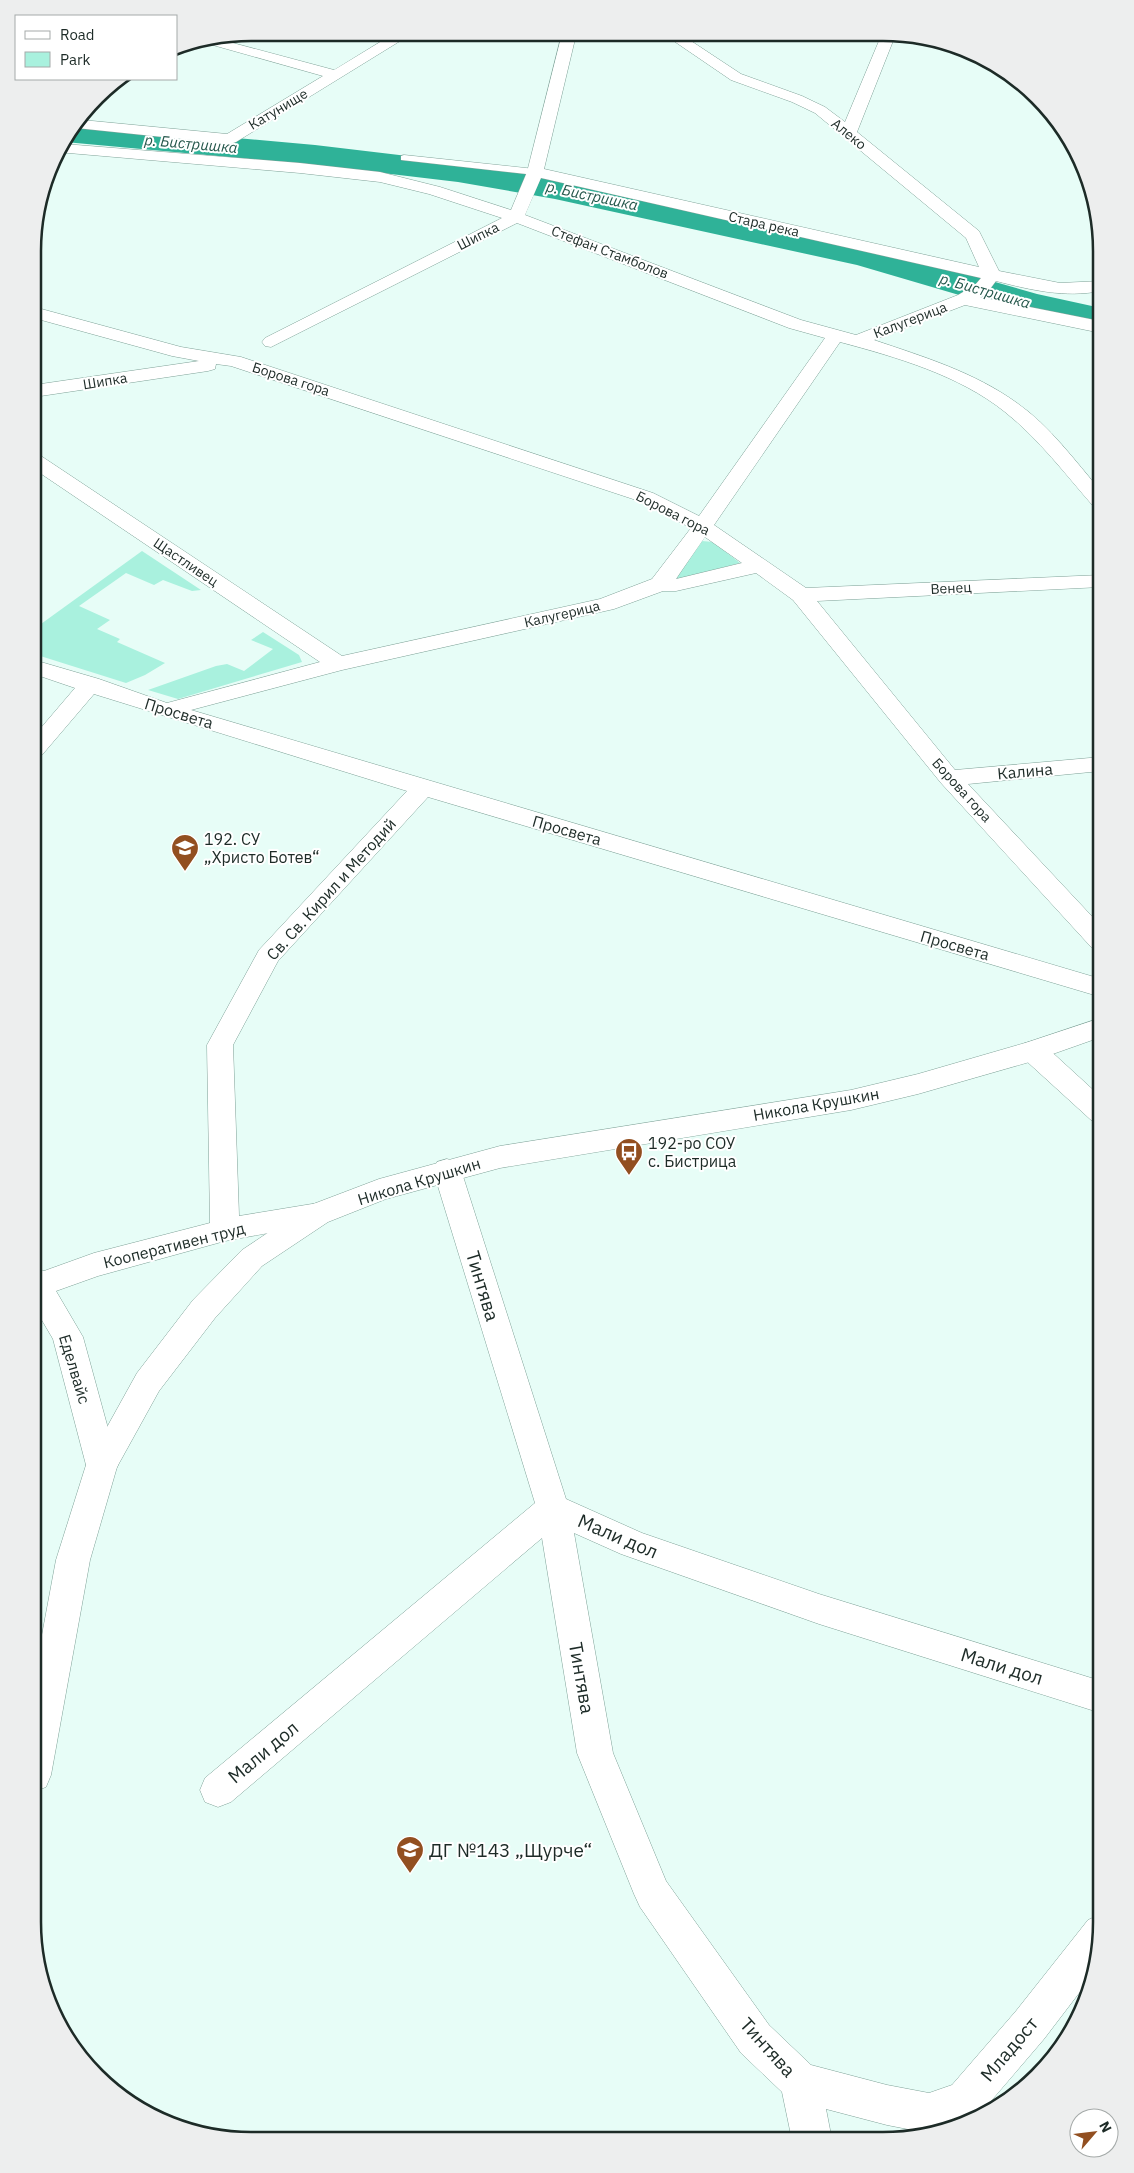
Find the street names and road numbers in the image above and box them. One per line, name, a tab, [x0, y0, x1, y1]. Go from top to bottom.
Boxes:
street label: Катунище	[245, 84, 311, 134]
street label: Алеко	[828, 114, 870, 154]
street label: Стара река	[727, 207, 802, 241]
street label: Шипка	[454, 218, 502, 254]
street label: Стефан Стамболов	[549, 221, 671, 283]
street label: Калугерица	[871, 298, 950, 342]
street label: Борова гора	[250, 358, 333, 400]
street label: Шипка	[82, 369, 129, 393]
street label: Борова гора	[633, 487, 713, 540]
street label: Щастливец	[150, 534, 222, 591]
street label: Венец	[930, 578, 973, 598]
street label: Калугерица	[522, 596, 602, 631]
street label: Просвета	[142, 693, 216, 733]
street label: Борова гора	[928, 754, 996, 826]
street label: Калина	[996, 759, 1054, 783]
street label: Просвета	[530, 811, 604, 849]
street label: Св. Св. Кирил и Методий	[262, 814, 400, 964]
street label: Просвета	[918, 926, 992, 964]
street label: Никола Крушкин	[751, 1083, 881, 1125]
street label: Никола Крушкин	[355, 1153, 483, 1209]
street label: Кооперативен труд	[101, 1218, 247, 1272]
street label: Тинтява	[461, 1248, 505, 1324]
street label: Еделвайс	[55, 1332, 95, 1406]
street label: Мали дол	[574, 1508, 662, 1564]
street label: Тинтява	[564, 1640, 600, 1716]
street label: Мали дол	[958, 1642, 1046, 1690]
street label: Мали дол	[223, 1716, 303, 1788]
street label: Тинтява	[735, 2012, 801, 2082]
street label: Младост	[975, 2012, 1043, 2086]

